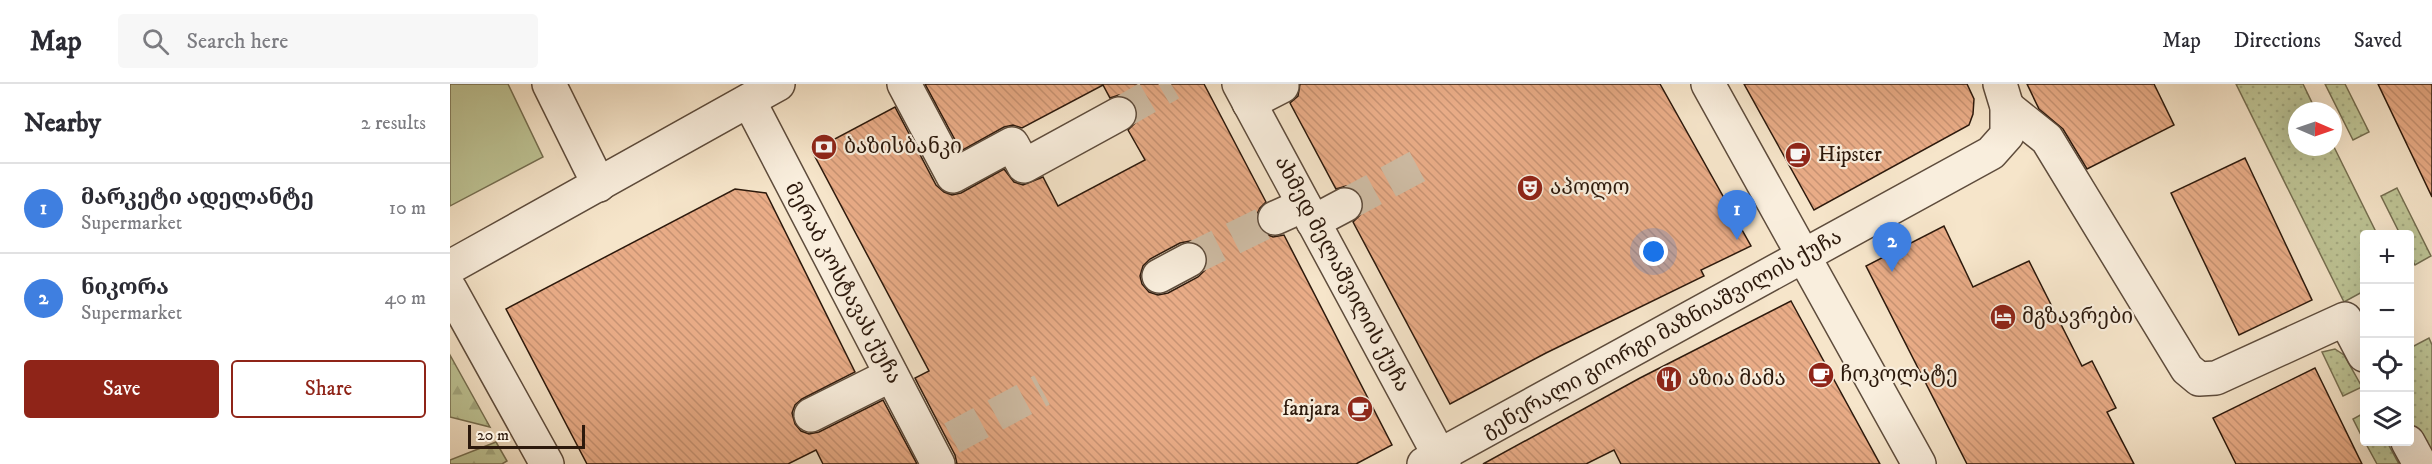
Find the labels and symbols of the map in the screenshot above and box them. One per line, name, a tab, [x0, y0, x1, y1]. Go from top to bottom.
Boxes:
north arrow	[2288, 102, 2342, 156]
bank icon: ბაზისბანკი	[809, 132, 839, 162]
place label: ბაზისბანკი	[844, 134, 962, 160]
cafe icon: Hipster	[1783, 140, 1813, 170]
place label: Hipster	[1818, 142, 1882, 168]
street label: ახმედ მელაშვილის ქუჩა	[1269, 152, 1415, 396]
theatre icon: აპოლო	[1515, 173, 1545, 203]
place label: აპოლო	[1550, 175, 1630, 201]
street label: მერაბ კოსტავას ქუჩა	[779, 178, 907, 388]
pin: 1	[1718, 190, 1756, 240]
pin: 2	[1872, 222, 1912, 272]
street label: გენერალი გიორგი მაზნიაშვილის ქუჩა	[1478, 224, 1846, 444]
your location	[1639, 237, 1668, 266]
hotel icon: მგზავრები	[1988, 302, 2018, 332]
place label: მგზავრები	[2022, 304, 2133, 330]
cafe icon: ჩოკოლატე	[1806, 360, 1836, 390]
place label: ჩოკოლატე	[1840, 362, 1958, 388]
restaurant icon: აზია მამა	[1654, 364, 1684, 394]
place label: აზია მამა	[1688, 366, 1786, 392]
cafe icon: fanjara	[1345, 394, 1375, 424]
place label: fanjara	[1283, 396, 1340, 422]
scale bar	[468, 422, 585, 450]

